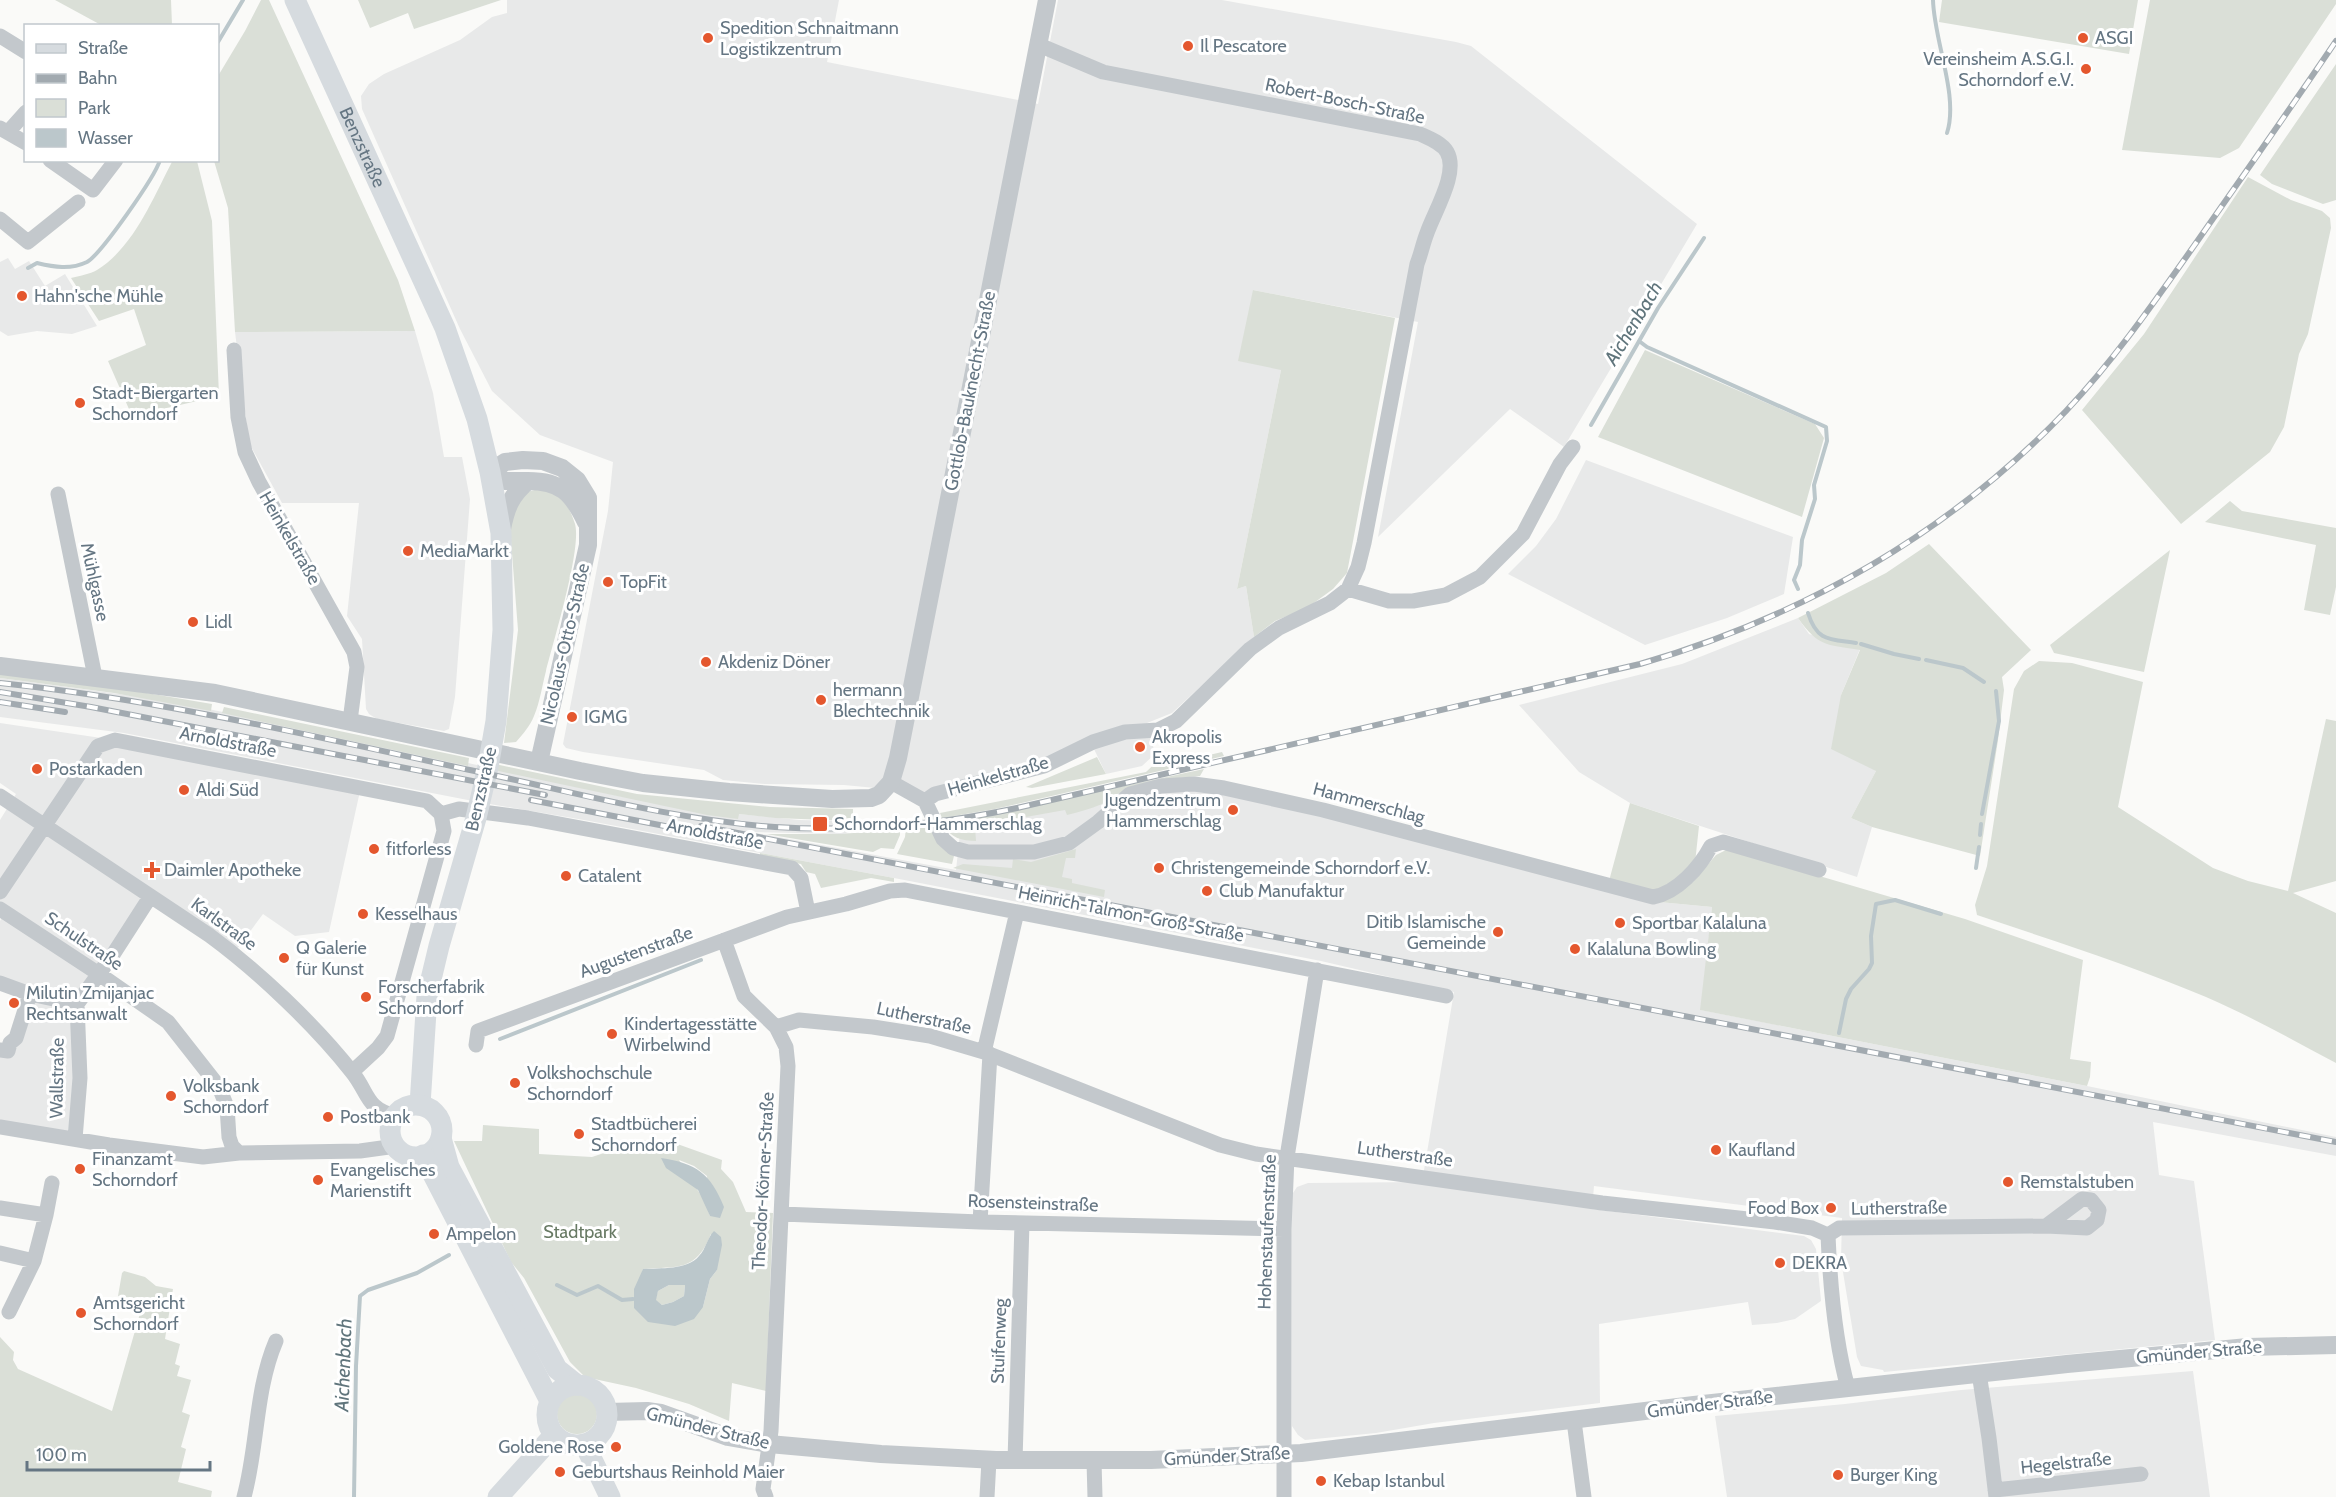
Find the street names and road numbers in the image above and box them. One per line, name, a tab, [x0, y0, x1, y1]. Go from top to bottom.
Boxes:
street label: Robert-Bosch-Straße	[1263, 73, 1427, 129]
street label: Benzstraße	[335, 104, 390, 191]
street label: Gottlob-Bauknecht-Straße	[940, 289, 1000, 493]
street label: Heinkelstraße	[254, 488, 326, 588]
street label: Mühlgasse	[76, 541, 114, 623]
street label: Nicolaus-Otto-Straße	[536, 561, 594, 727]
street label: Arnoldstraße	[178, 722, 278, 762]
street label: Benzstraße	[461, 745, 501, 833]
street label: Heinkelstraße	[945, 751, 1051, 801]
street label: Hammerschlag	[1311, 778, 1428, 829]
street label: Arnoldstraße	[665, 814, 765, 854]
street label: Heinrich-Talmon-Groß-Straße	[1016, 881, 1246, 947]
street label: Karlstraße	[187, 893, 261, 955]
street label: Schulstraße	[41, 907, 127, 975]
street label: Augustenstraße	[576, 921, 696, 983]
street label: Lutherstraße	[875, 997, 973, 1039]
street label: Wallstraße	[45, 1037, 69, 1119]
street label: Theodor-Körner-Straße	[747, 1091, 779, 1271]
street label: Lutherstraße	[1356, 1136, 1454, 1172]
street label: Hohenstaufenstraße	[1253, 1154, 1281, 1310]
street label: Rosensteinstraße	[967, 1190, 1099, 1216]
street label: Lutherstraße	[1851, 1196, 1947, 1220]
street label: Stuifenweg	[987, 1297, 1012, 1384]
street label: Gmünder Straße	[2135, 1336, 2263, 1368]
street label: Gmünder Straße	[1646, 1385, 1774, 1423]
street label: Gmünder Straße	[644, 1402, 772, 1454]
street label: Gmünder Straße	[1163, 1442, 1291, 1470]
street label: Hegelstraße	[2019, 1447, 2113, 1479]

